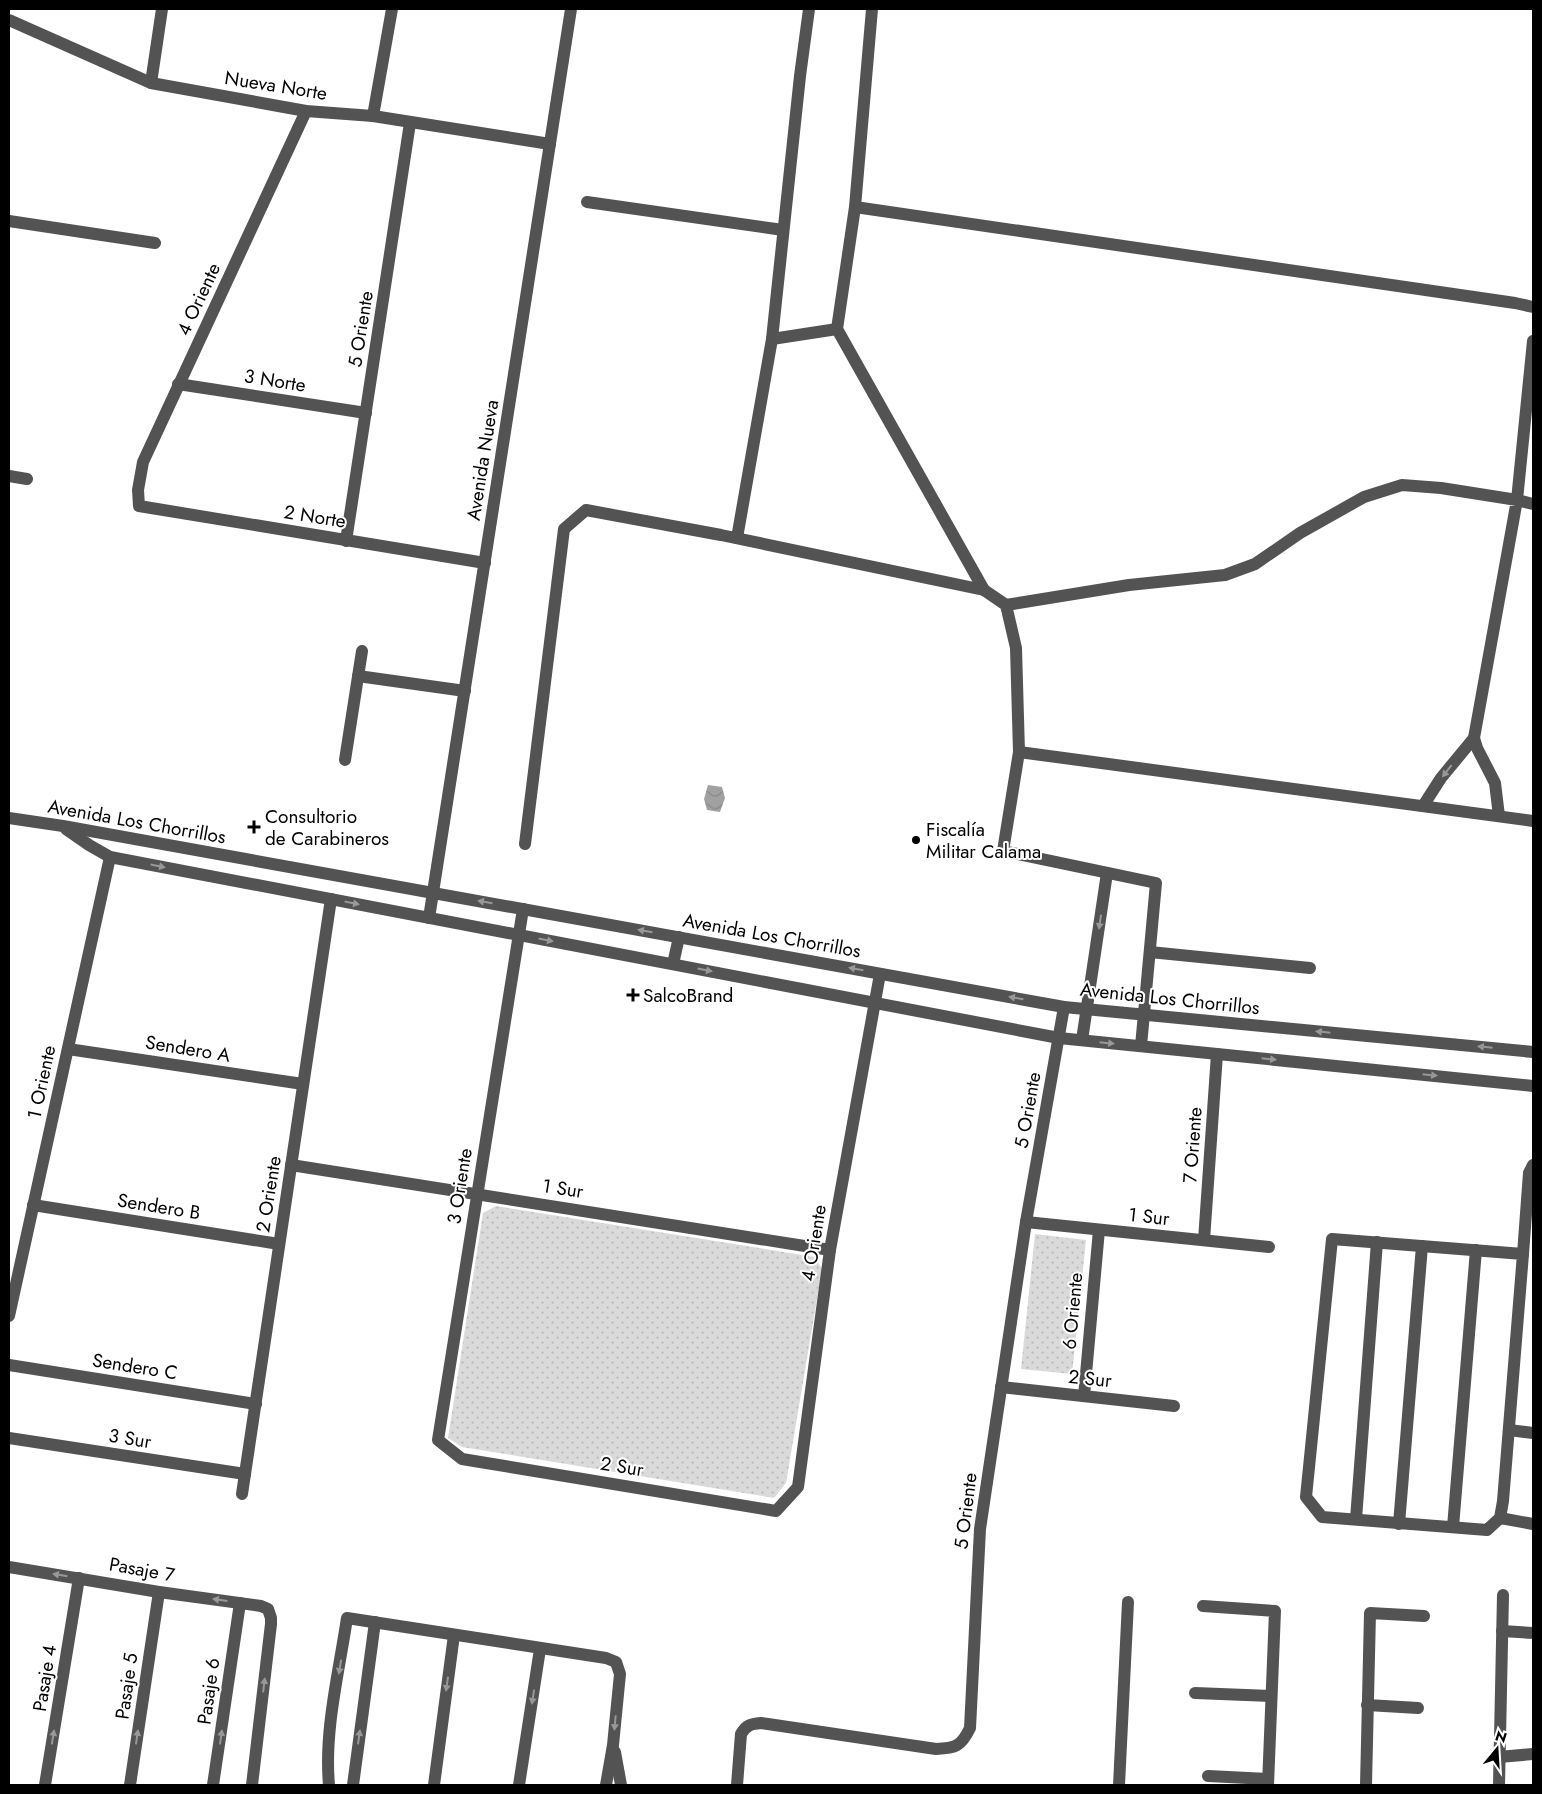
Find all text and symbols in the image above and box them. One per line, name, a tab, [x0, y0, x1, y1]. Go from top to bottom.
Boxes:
street label: Nueva Norte	[223, 64, 329, 107]
street label: 4 Oriente	[170, 258, 227, 340]
street label: 5 Oriente	[341, 289, 380, 369]
street label: 3 Norte	[242, 362, 308, 399]
street label: Avenida Nueva	[460, 398, 505, 522]
street label: 2 Norte	[282, 498, 348, 535]
one-way arrow	[1441, 764, 1452, 777]
street label: Avenida Los Chorrillos	[46, 793, 228, 851]
place label: Consultorio de Carabineros	[265, 803, 389, 852]
place label: Fiscalía Militar Calama	[926, 816, 1041, 865]
marker: Consultorio de Carabineros	[247, 820, 261, 834]
marker: Fiscalía Militar Calama	[910, 834, 922, 846]
one-way arrow	[150, 862, 166, 870]
one-way arrow	[476, 898, 492, 906]
one-way arrow	[344, 899, 360, 907]
street label: Avenida Los Chorrillos	[681, 907, 863, 965]
one-way arrow	[1096, 914, 1104, 930]
one-way arrow	[636, 927, 652, 935]
one-way arrow	[538, 936, 553, 944]
one-way arrow	[848, 965, 864, 973]
one-way arrow	[698, 967, 714, 975]
street label: Avenida Los Chorrillos	[1079, 976, 1261, 1021]
place label: SalcoBrand	[643, 982, 733, 1009]
marker: SalcoBrand	[627, 989, 639, 1001]
one-way arrow	[1008, 994, 1024, 1002]
street label: Sendero A	[144, 1028, 233, 1069]
one-way arrow	[1315, 1028, 1331, 1036]
one-way arrow	[1099, 1039, 1115, 1047]
street label: 1 Oriente	[21, 1042, 63, 1122]
one-way arrow	[1476, 1043, 1492, 1051]
one-way arrow	[1261, 1055, 1277, 1063]
street label: 5 Oriente	[1008, 1070, 1048, 1150]
one-way arrow	[1423, 1071, 1439, 1079]
street label: 7 Oriente	[1176, 1106, 1209, 1184]
street label: 3 Oriente	[440, 1146, 479, 1226]
street label: 2 Oriente	[249, 1154, 288, 1234]
street label: 1 Sur	[540, 1172, 586, 1205]
street label: Sendero B	[115, 1187, 202, 1226]
street label: 1 Sur	[1127, 1201, 1171, 1232]
street label: 4 Oriente	[794, 1203, 833, 1283]
street label: 6 Oriente	[1056, 1271, 1089, 1351]
street label: Sendero C	[90, 1346, 180, 1387]
street label: 2 Sur	[1067, 1363, 1113, 1394]
street label: 3 Sur	[107, 1422, 154, 1455]
street label: 2 Sur	[598, 1450, 646, 1483]
street label: 5 Oriente	[947, 1471, 984, 1551]
street label: Pasaje 7	[107, 1550, 177, 1589]
one-way arrow	[52, 1570, 68, 1578]
one-way arrow	[212, 1596, 228, 1604]
street label: Pasaje 4	[26, 1643, 63, 1713]
street label: Pasaje 5	[108, 1651, 145, 1721]
street label: Pasaje 6	[190, 1656, 227, 1726]
one-way arrow	[335, 1659, 343, 1675]
one-way arrow	[260, 1676, 268, 1692]
one-way arrow	[443, 1676, 451, 1692]
one-way arrow	[529, 1689, 537, 1705]
one-way arrow	[611, 1715, 619, 1731]
north arrow	[1472, 1724, 1522, 1774]
text: N	[1493, 1725, 1509, 1748]
one-way arrow	[50, 1729, 58, 1745]
one-way arrow	[134, 1729, 142, 1745]
one-way arrow	[217, 1729, 225, 1745]
one-way arrow	[356, 1729, 364, 1745]

